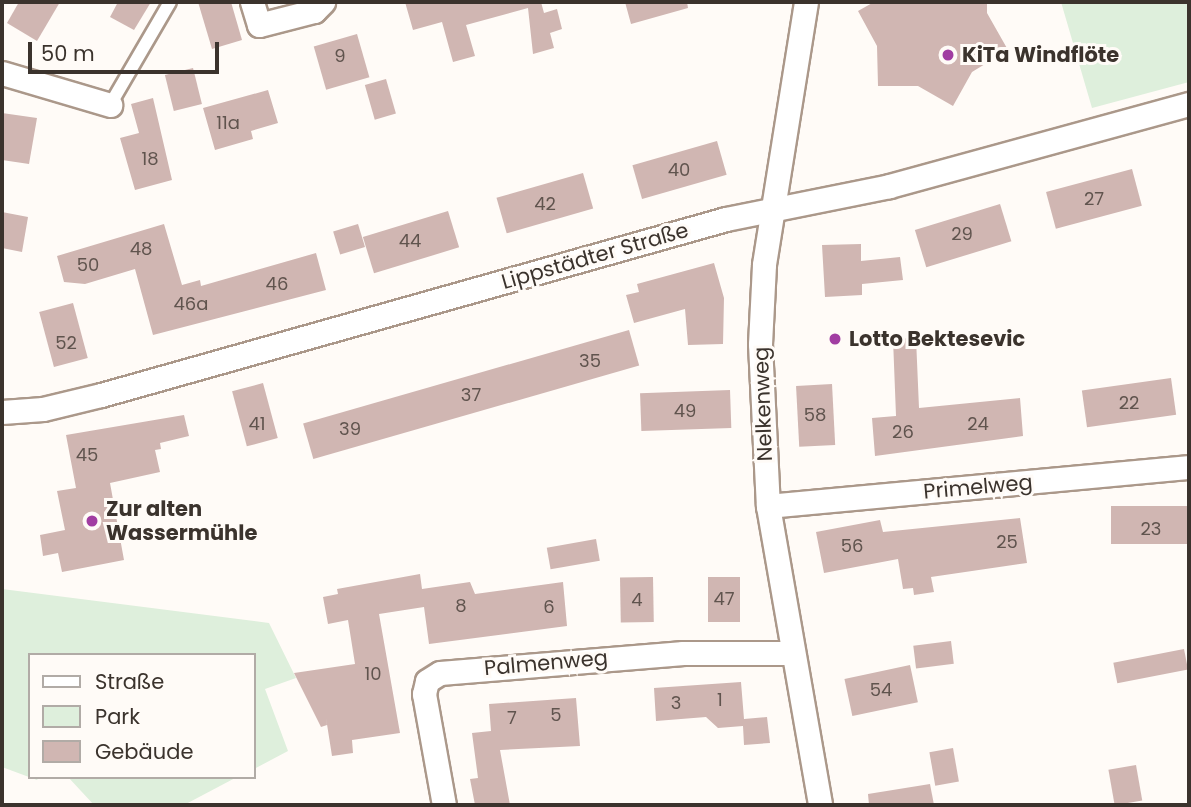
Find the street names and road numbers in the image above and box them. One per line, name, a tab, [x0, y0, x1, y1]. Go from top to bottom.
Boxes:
street label: Lippstädter Straße	[499, 217, 691, 295]
street label: Nelkenweg	[748, 346, 778, 462]
street label: Primelweg	[922, 470, 1034, 504]
street label: Palmenweg	[483, 645, 609, 681]

